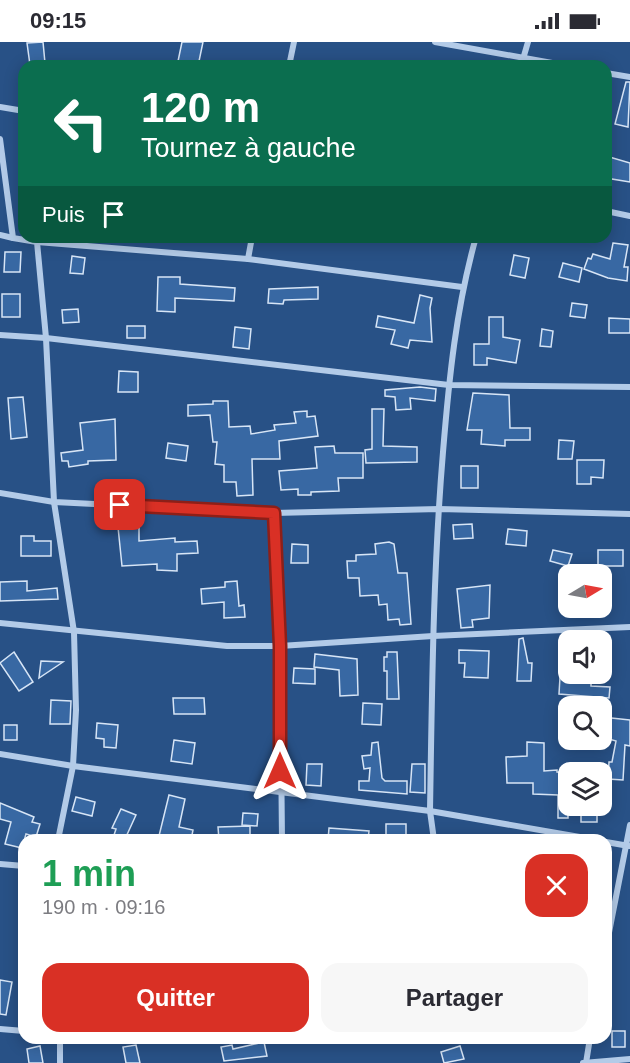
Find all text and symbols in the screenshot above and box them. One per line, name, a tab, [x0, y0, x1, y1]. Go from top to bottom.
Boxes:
text: 09:15	[30, 8, 86, 33]
icon: left	[42, 84, 120, 162]
text: 120 m	[141, 84, 260, 131]
text: Tournez à gauche	[141, 133, 356, 163]
icon: arrive	[97, 198, 130, 231]
text: Puis	[42, 202, 85, 227]
pin	[94, 479, 145, 530]
icon: arrive	[103, 488, 136, 521]
north arrow	[558, 564, 612, 618]
map controls	[558, 564, 612, 816]
button: sound	[558, 630, 612, 684]
button: search	[558, 696, 612, 750]
position arrow	[248, 739, 312, 803]
button: layers	[558, 762, 612, 816]
text: 1 min	[42, 853, 136, 894]
button: close	[525, 854, 588, 917]
text: 190 m · 09:16	[42, 896, 165, 918]
button: Quitter	[42, 963, 309, 1032]
button: Partager	[321, 963, 588, 1032]

